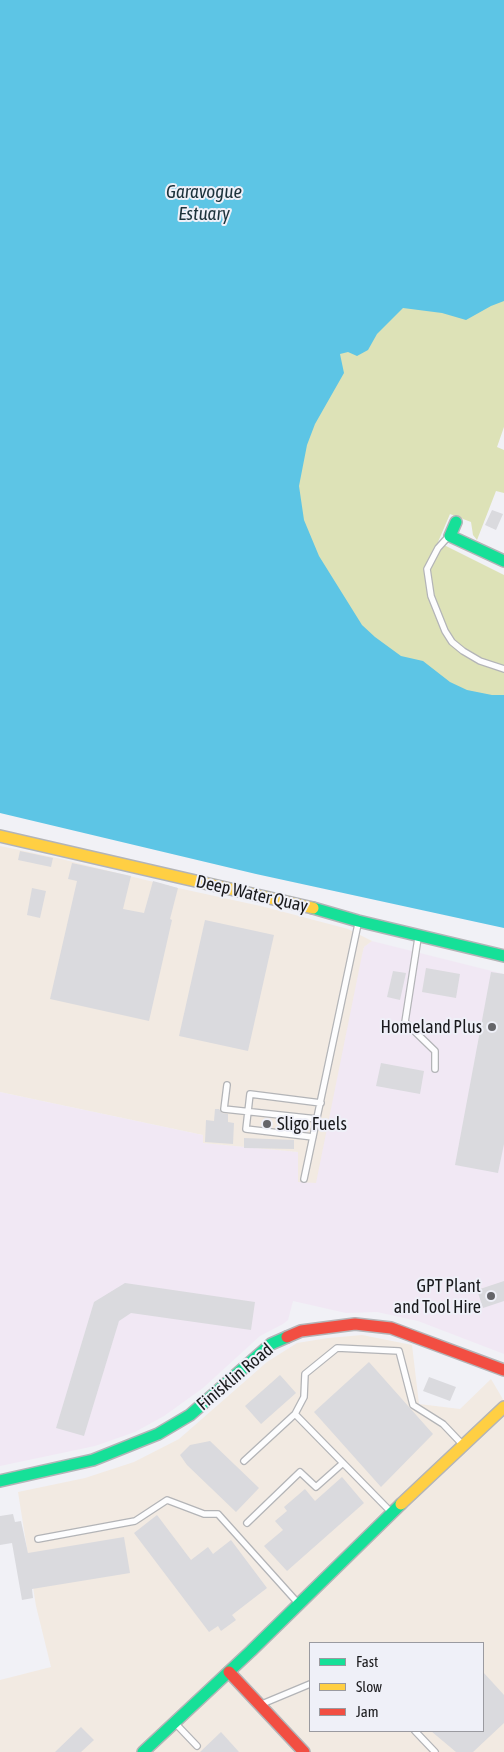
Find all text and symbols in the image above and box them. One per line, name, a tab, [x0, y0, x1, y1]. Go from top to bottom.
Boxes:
water label: Garavogue Estuary	[166, 181, 242, 225]
street label: Deep Water Quay	[194, 871, 310, 917]
place label: Homeland Plus	[380, 1016, 482, 1038]
marker: Homeland Plus	[486, 1021, 498, 1033]
place label: Sligo Fuels	[277, 1113, 347, 1135]
marker: Sligo Fuels	[261, 1118, 273, 1130]
place label: GPT Plant and Tool Hire	[394, 1275, 481, 1318]
marker: GPT Plant and Tool Hire	[485, 1290, 497, 1302]
street label: Finisklin Road	[192, 1339, 278, 1415]
legend	[309, 1642, 484, 1732]
text: Fast	[356, 1653, 378, 1670]
text: Slow	[356, 1678, 382, 1695]
text: Jam	[356, 1703, 379, 1720]

